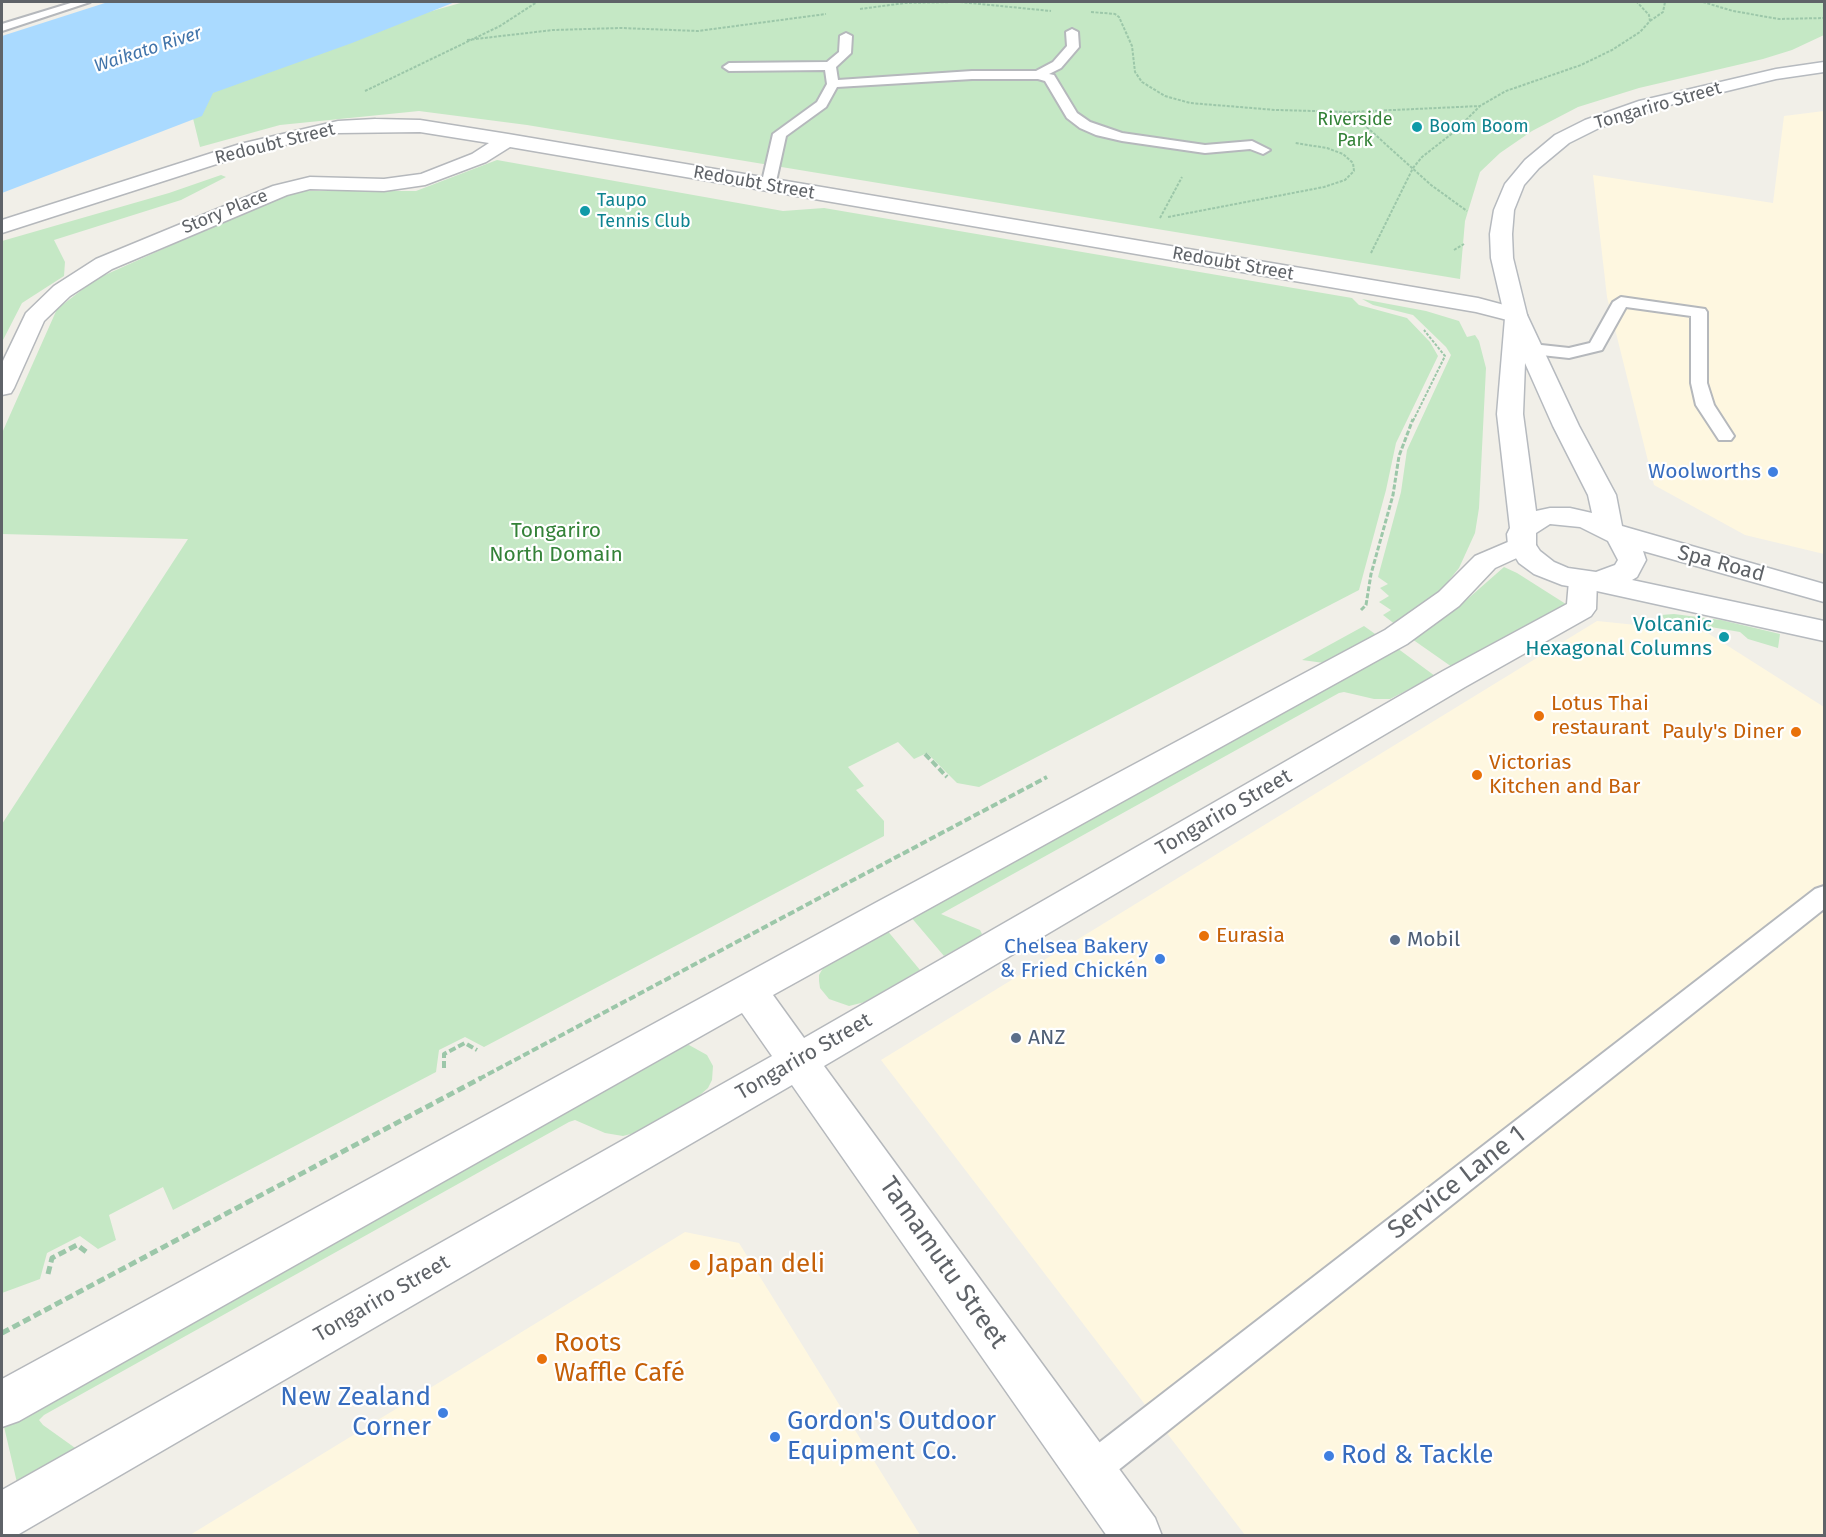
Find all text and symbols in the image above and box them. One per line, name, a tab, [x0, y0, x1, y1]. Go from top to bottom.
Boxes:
water label: Waikato River	[92, 22, 204, 78]
street label: Tongariro Street	[1592, 78, 1724, 134]
park label: Riverside Park	[1317, 109, 1393, 152]
place label: Boom Boom	[1429, 116, 1529, 138]
street label: Redoubt Street	[213, 119, 337, 169]
marker: Boom Boom	[1410, 120, 1424, 134]
street label: Redoubt Street	[692, 162, 816, 204]
street label: Story Place	[179, 185, 271, 239]
place label: Taupo Tennis Club	[597, 190, 691, 232]
marker: Taupo Tennis Club	[578, 204, 592, 218]
street label: Redoubt Street	[1171, 243, 1295, 285]
place label: Woolworths	[1648, 459, 1761, 485]
marker: Woolworths	[1766, 465, 1780, 479]
park label: Tongariro North Domain	[489, 518, 623, 568]
street label: Spa Road	[1675, 540, 1767, 588]
place label: Volcanic Hexagonal Columns	[1525, 612, 1712, 662]
marker: Volcanic Hexagonal Columns	[1717, 630, 1731, 644]
place label: Lotus Thai restaurant	[1551, 691, 1649, 741]
marker: Lotus Thai restaurant	[1532, 709, 1546, 723]
place label: Pauly's Diner	[1662, 719, 1784, 745]
marker: Pauly's Diner	[1789, 725, 1803, 739]
place label: Victorias Kitchen and Bar	[1489, 750, 1640, 800]
street label: Tongariro Street	[1152, 764, 1296, 862]
marker: Victorias Kitchen and Bar	[1470, 768, 1484, 782]
place label: Eurasia	[1216, 923, 1285, 949]
place label: Mobil	[1407, 927, 1460, 953]
marker: Eurasia	[1197, 929, 1211, 943]
marker: Mobil	[1388, 933, 1402, 947]
place label: Chelsea Bakery & Fried Chickén	[1000, 934, 1148, 984]
marker: Chelsea Bakery & Fried Chickén	[1153, 952, 1167, 966]
street label: Tongariro Street	[732, 1008, 876, 1106]
place label: ANZ	[1028, 1025, 1065, 1051]
marker: ANZ	[1009, 1031, 1023, 1045]
street label: Service Lane 1	[1382, 1120, 1532, 1246]
street label: Tamamutu Street	[872, 1171, 1014, 1355]
place label: Japan deli	[707, 1249, 825, 1281]
street label: Tongariro Street	[310, 1250, 454, 1348]
marker: Japan deli	[688, 1258, 702, 1272]
place label: Roots Waffle Café	[554, 1328, 685, 1390]
marker: Roots Waffle Café	[535, 1352, 549, 1366]
place label: New Zealand Corner	[280, 1382, 431, 1444]
marker: New Zealand Corner	[436, 1406, 450, 1420]
place label: Gordon's Outdoor Equipment Co.	[787, 1406, 996, 1468]
marker: Gordon's Outdoor Equipment Co.	[768, 1430, 782, 1444]
place label: Rod & Tackle	[1341, 1440, 1493, 1472]
marker: Rod & Tackle	[1322, 1449, 1336, 1463]

